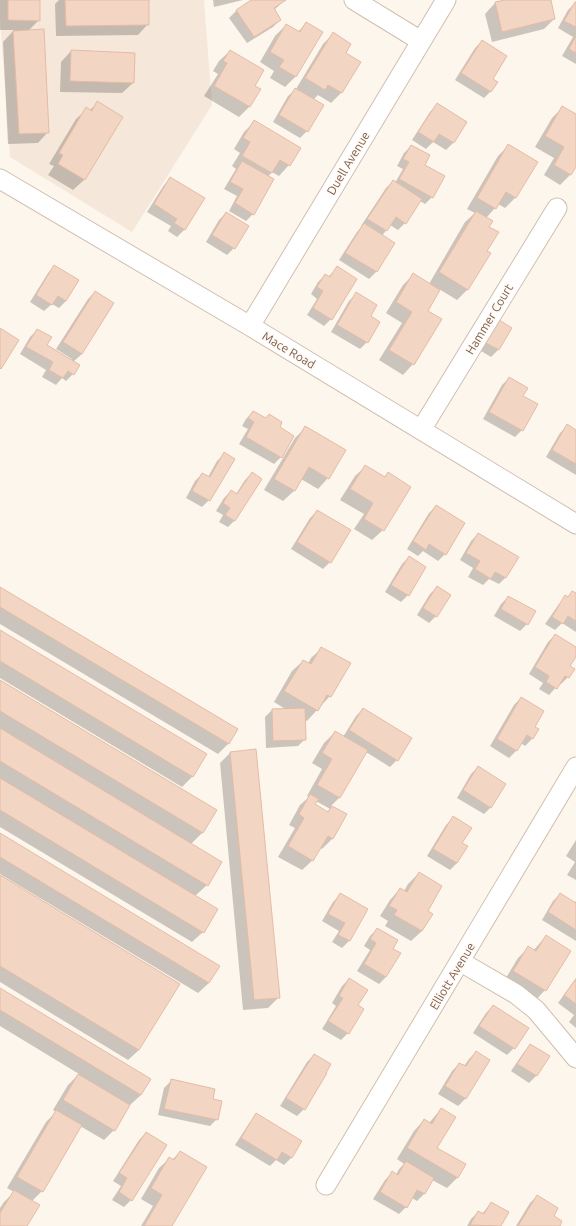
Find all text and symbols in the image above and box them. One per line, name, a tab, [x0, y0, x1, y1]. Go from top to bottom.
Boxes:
street label: Duell Avenue	[324, 129, 372, 197]
street label: Hammer Court	[463, 281, 515, 356]
street label: Mace Road	[260, 329, 318, 371]
street label: Elliott Avenue	[427, 940, 477, 1012]

